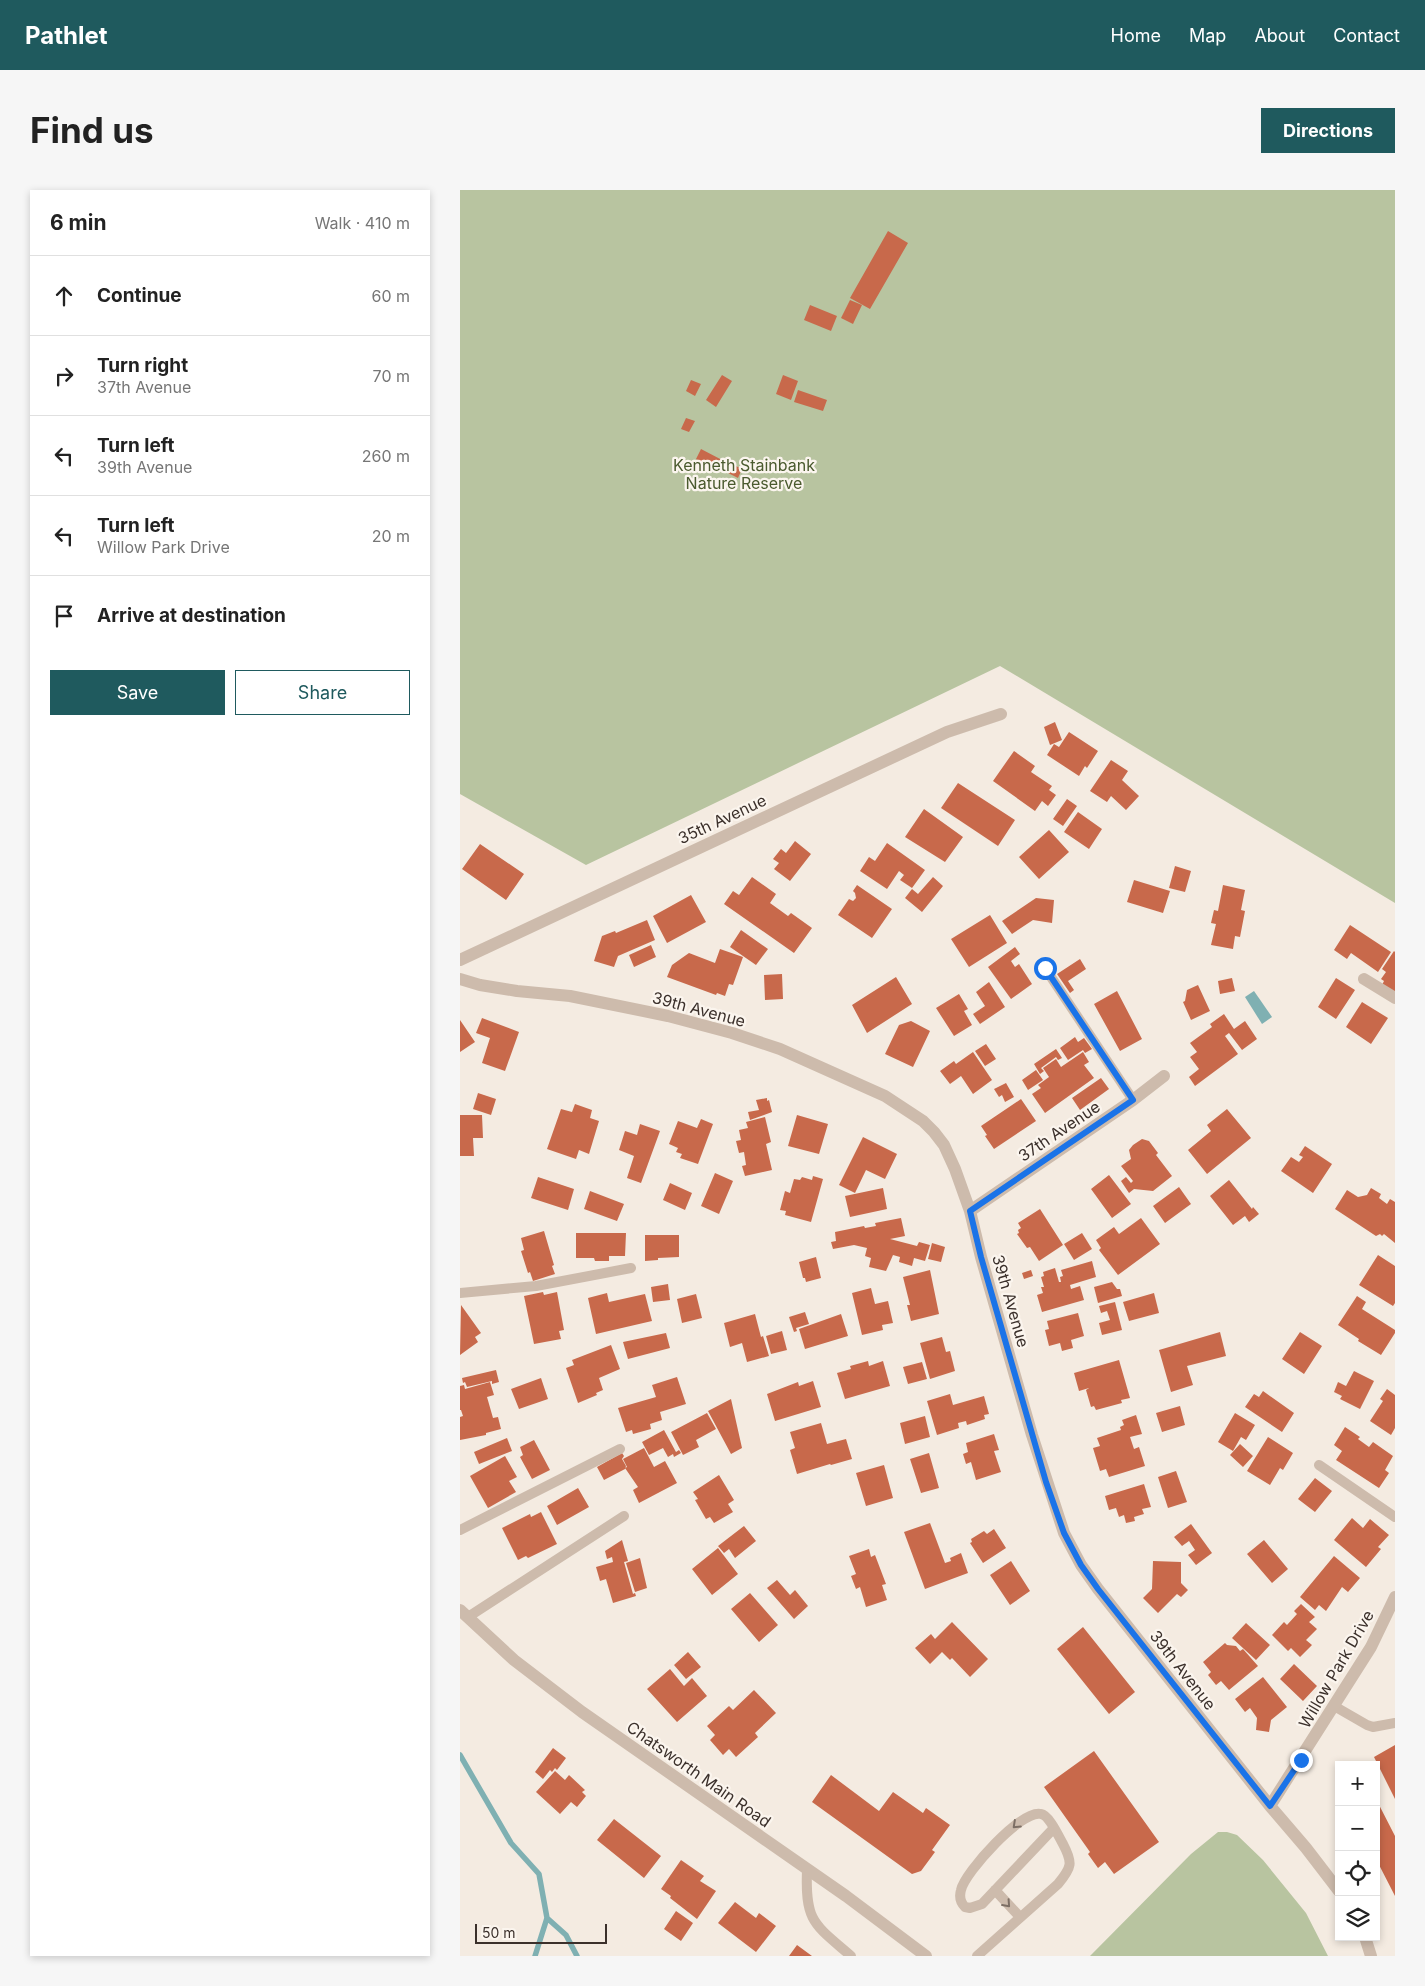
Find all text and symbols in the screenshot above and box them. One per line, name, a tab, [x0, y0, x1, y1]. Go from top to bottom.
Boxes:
text: Pathlet	[25, 21, 108, 50]
text: Home	[1111, 25, 1161, 46]
text: Map	[1189, 25, 1226, 46]
text: About	[1254, 25, 1305, 46]
text: Contact	[1333, 25, 1400, 46]
button: Directions	[1261, 108, 1395, 153]
text: Find us	[30, 109, 154, 151]
text: 6 min	[50, 210, 107, 235]
text: Walk · 410 m	[315, 213, 410, 233]
icon: ahead	[50, 282, 78, 310]
text: Continue	[97, 284, 182, 307]
text: 60 m	[371, 286, 410, 306]
text: Turn right	[97, 354, 188, 377]
icon: right	[50, 362, 78, 390]
text: 70 m	[373, 366, 410, 386]
text: 37th Avenue	[97, 377, 191, 397]
text: Turn left	[97, 434, 175, 457]
icon: left	[50, 442, 78, 470]
text: 260 m	[362, 446, 410, 466]
park label: Kenneth Stainbank Nature Reserve	[673, 455, 815, 493]
text: 39th Avenue	[97, 457, 192, 477]
text: Turn left	[97, 514, 175, 537]
icon: left	[50, 522, 78, 550]
text: 20 m	[372, 526, 410, 546]
text: Willow Park Drive	[97, 537, 230, 557]
icon: arrive	[50, 602, 78, 630]
text: Arrive at destination	[97, 604, 286, 627]
button: Save	[50, 670, 225, 715]
button: Share	[235, 670, 410, 715]
street label: 35th Avenue	[675, 790, 769, 848]
route start	[1034, 957, 1057, 980]
street label: 39th Avenue	[650, 987, 748, 1031]
street label: 37th Avenue	[1014, 1096, 1104, 1166]
street label: 39th Avenue	[988, 1252, 1034, 1350]
street label: Willow Park Drive	[1294, 1607, 1378, 1731]
street label: 39th Avenue	[1146, 1626, 1220, 1714]
street label: Chatsworth Main Road	[623, 1717, 775, 1831]
route end	[1290, 1749, 1313, 1772]
map controls	[1335, 1761, 1380, 1941]
button: +	[1335, 1761, 1380, 1806]
button: −	[1335, 1806, 1380, 1851]
one-way arrow	[1013, 1819, 1022, 1828]
button: locate	[1335, 1851, 1380, 1896]
button: layers	[1335, 1896, 1380, 1941]
one-way arrow	[1001, 1898, 1010, 1907]
scale bar	[475, 1921, 608, 1944]
text: 50 m	[482, 1924, 516, 1941]

